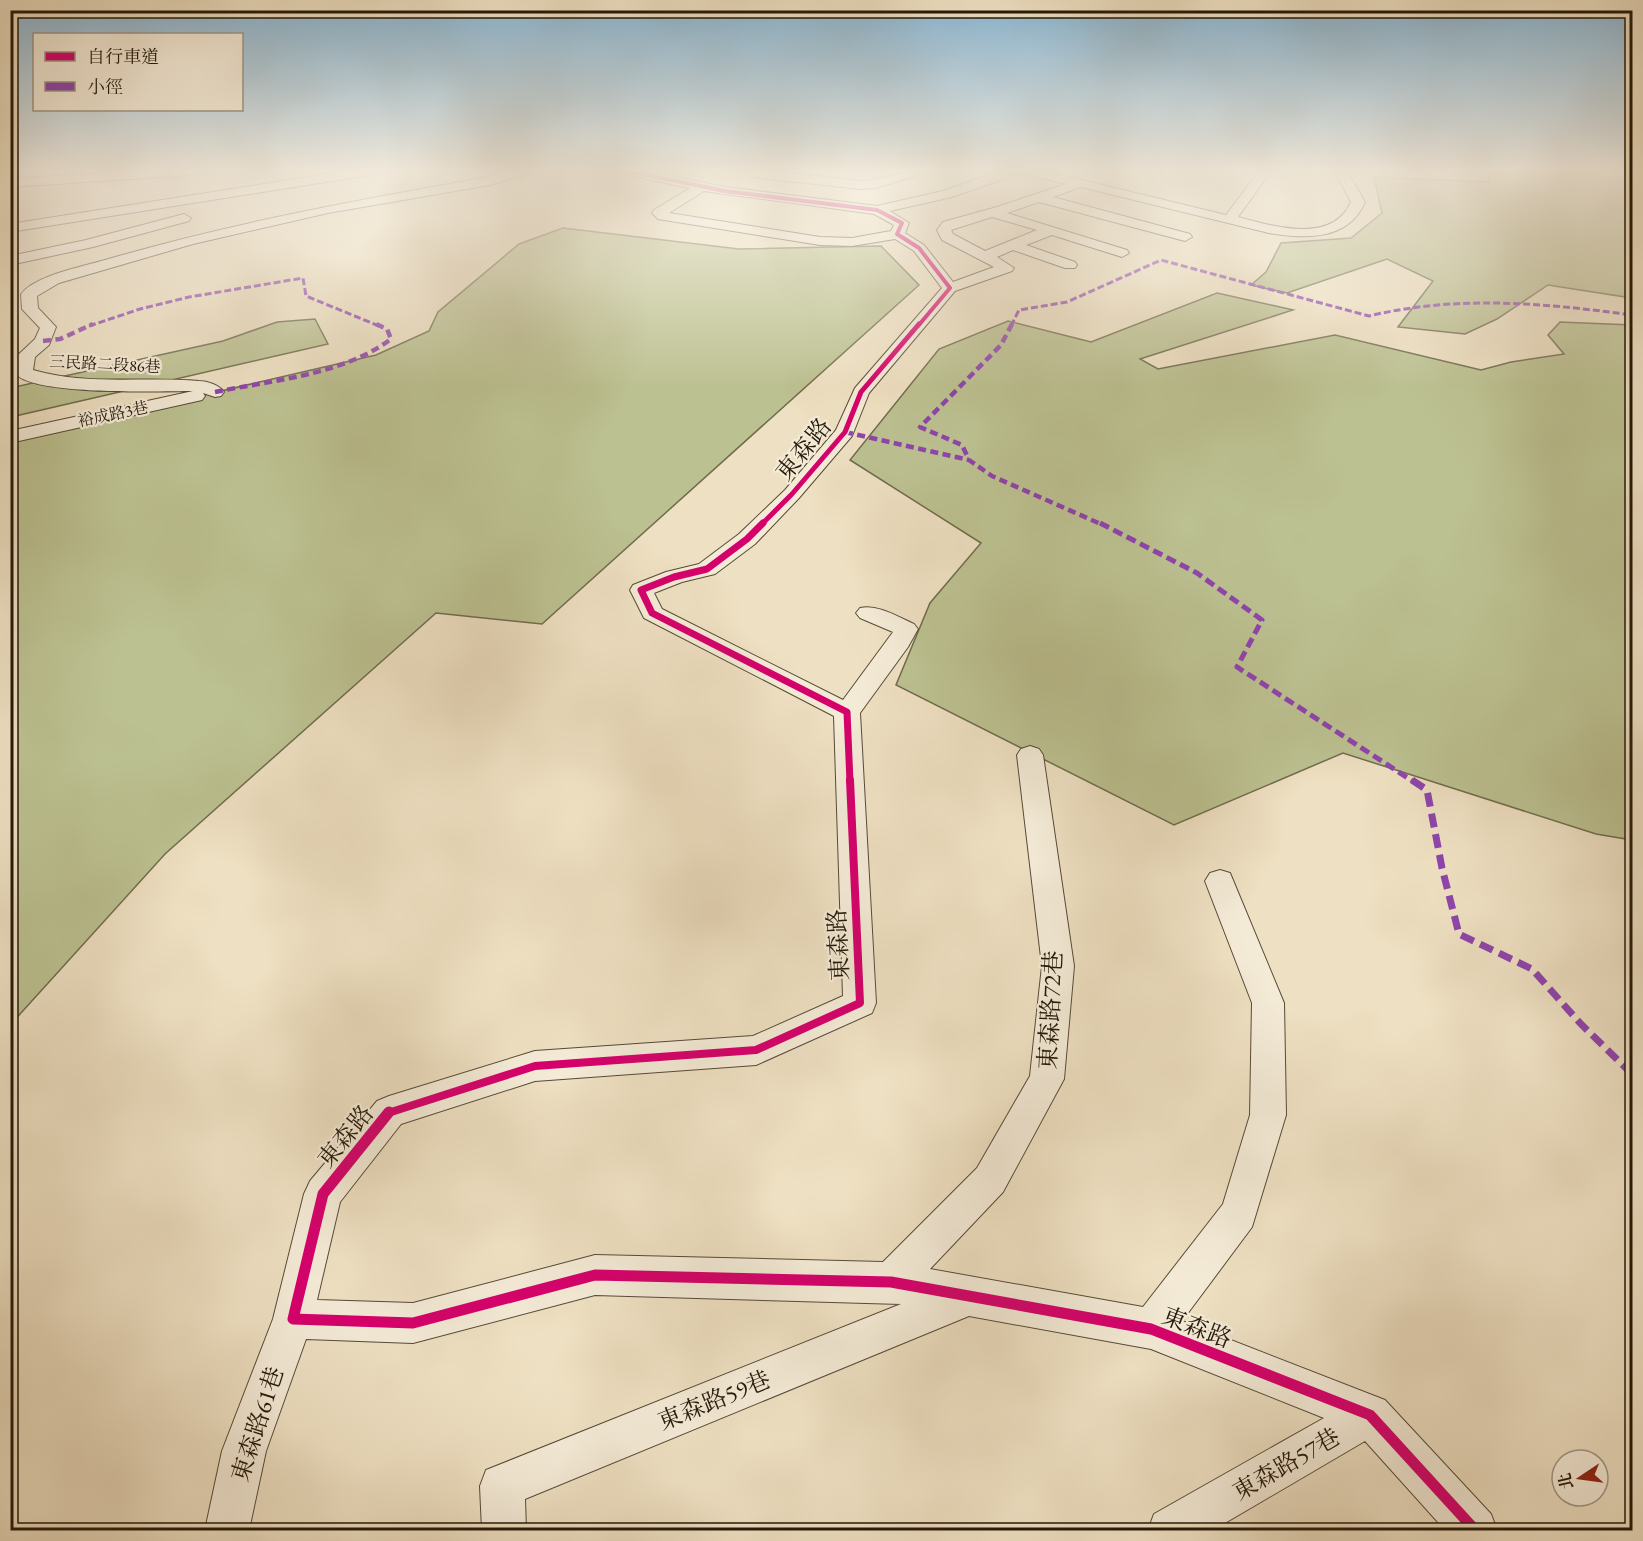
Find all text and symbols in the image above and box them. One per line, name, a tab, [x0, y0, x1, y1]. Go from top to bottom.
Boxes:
legend	[33, 33, 243, 111]
text: 自行車道	[87, 45, 159, 68]
text: 小徑	[87, 75, 123, 98]
street label: 三民路二段86巷	[49, 351, 161, 377]
street label: 裕成路3巷	[76, 396, 150, 432]
street label: 東森路	[768, 411, 838, 487]
street label: 東森路	[821, 908, 855, 982]
street label: 東森路72巷	[1031, 950, 1069, 1070]
street label: 東森路	[310, 1098, 380, 1174]
street label: 東森路	[1158, 1300, 1236, 1354]
street label: 東森路61巷	[224, 1363, 290, 1485]
street label: 東森路59巷	[653, 1363, 775, 1437]
street label: 東森路57巷	[1227, 1421, 1345, 1507]
north arrow	[1550, 1448, 1610, 1508]
text: 北	[1554, 1471, 1578, 1491]

